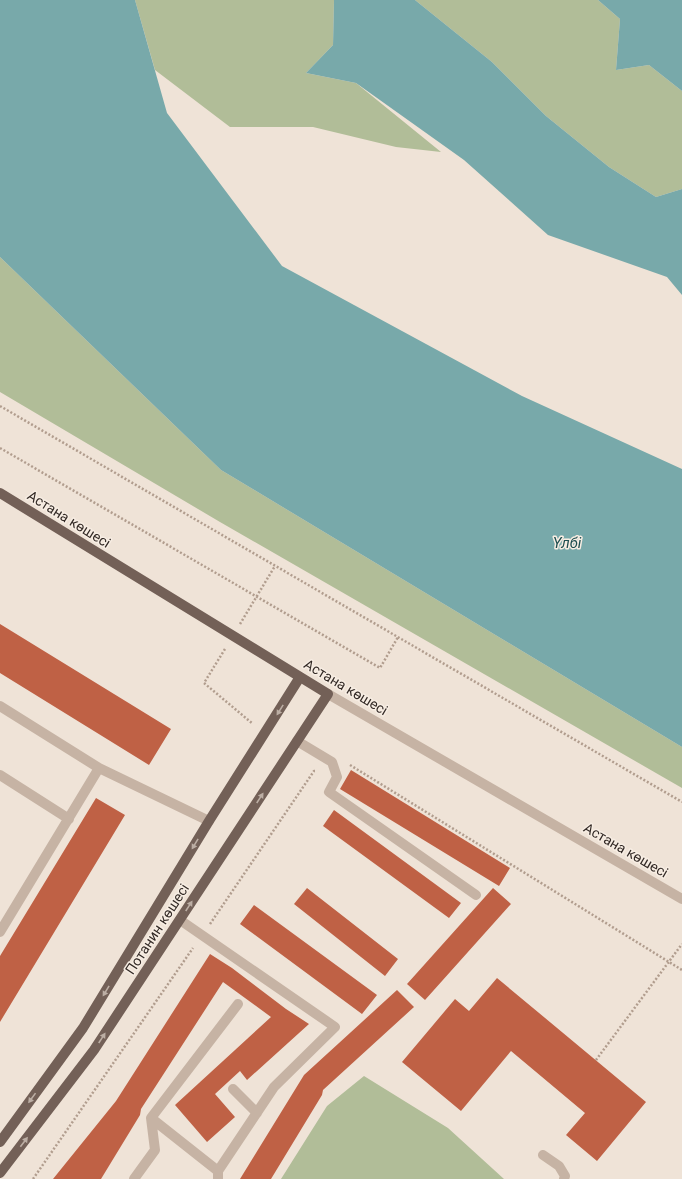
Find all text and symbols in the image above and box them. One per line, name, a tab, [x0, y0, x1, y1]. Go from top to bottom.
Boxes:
street label: Астана көшесі	[25, 487, 113, 551]
water label: Үлбі	[553, 534, 582, 552]
street label: Астана көшесі	[301, 656, 391, 718]
one-way arrow	[276, 704, 283, 716]
one-way arrow	[256, 792, 264, 803]
street label: Астана көшесі	[581, 819, 671, 881]
one-way arrow	[192, 838, 199, 850]
street label: Потанин көшесі	[122, 881, 192, 977]
one-way arrow	[185, 900, 192, 912]
one-way arrow	[102, 986, 110, 996]
one-way arrow	[98, 1033, 106, 1043]
one-way arrow	[28, 1092, 36, 1103]
one-way arrow	[19, 1137, 28, 1148]

